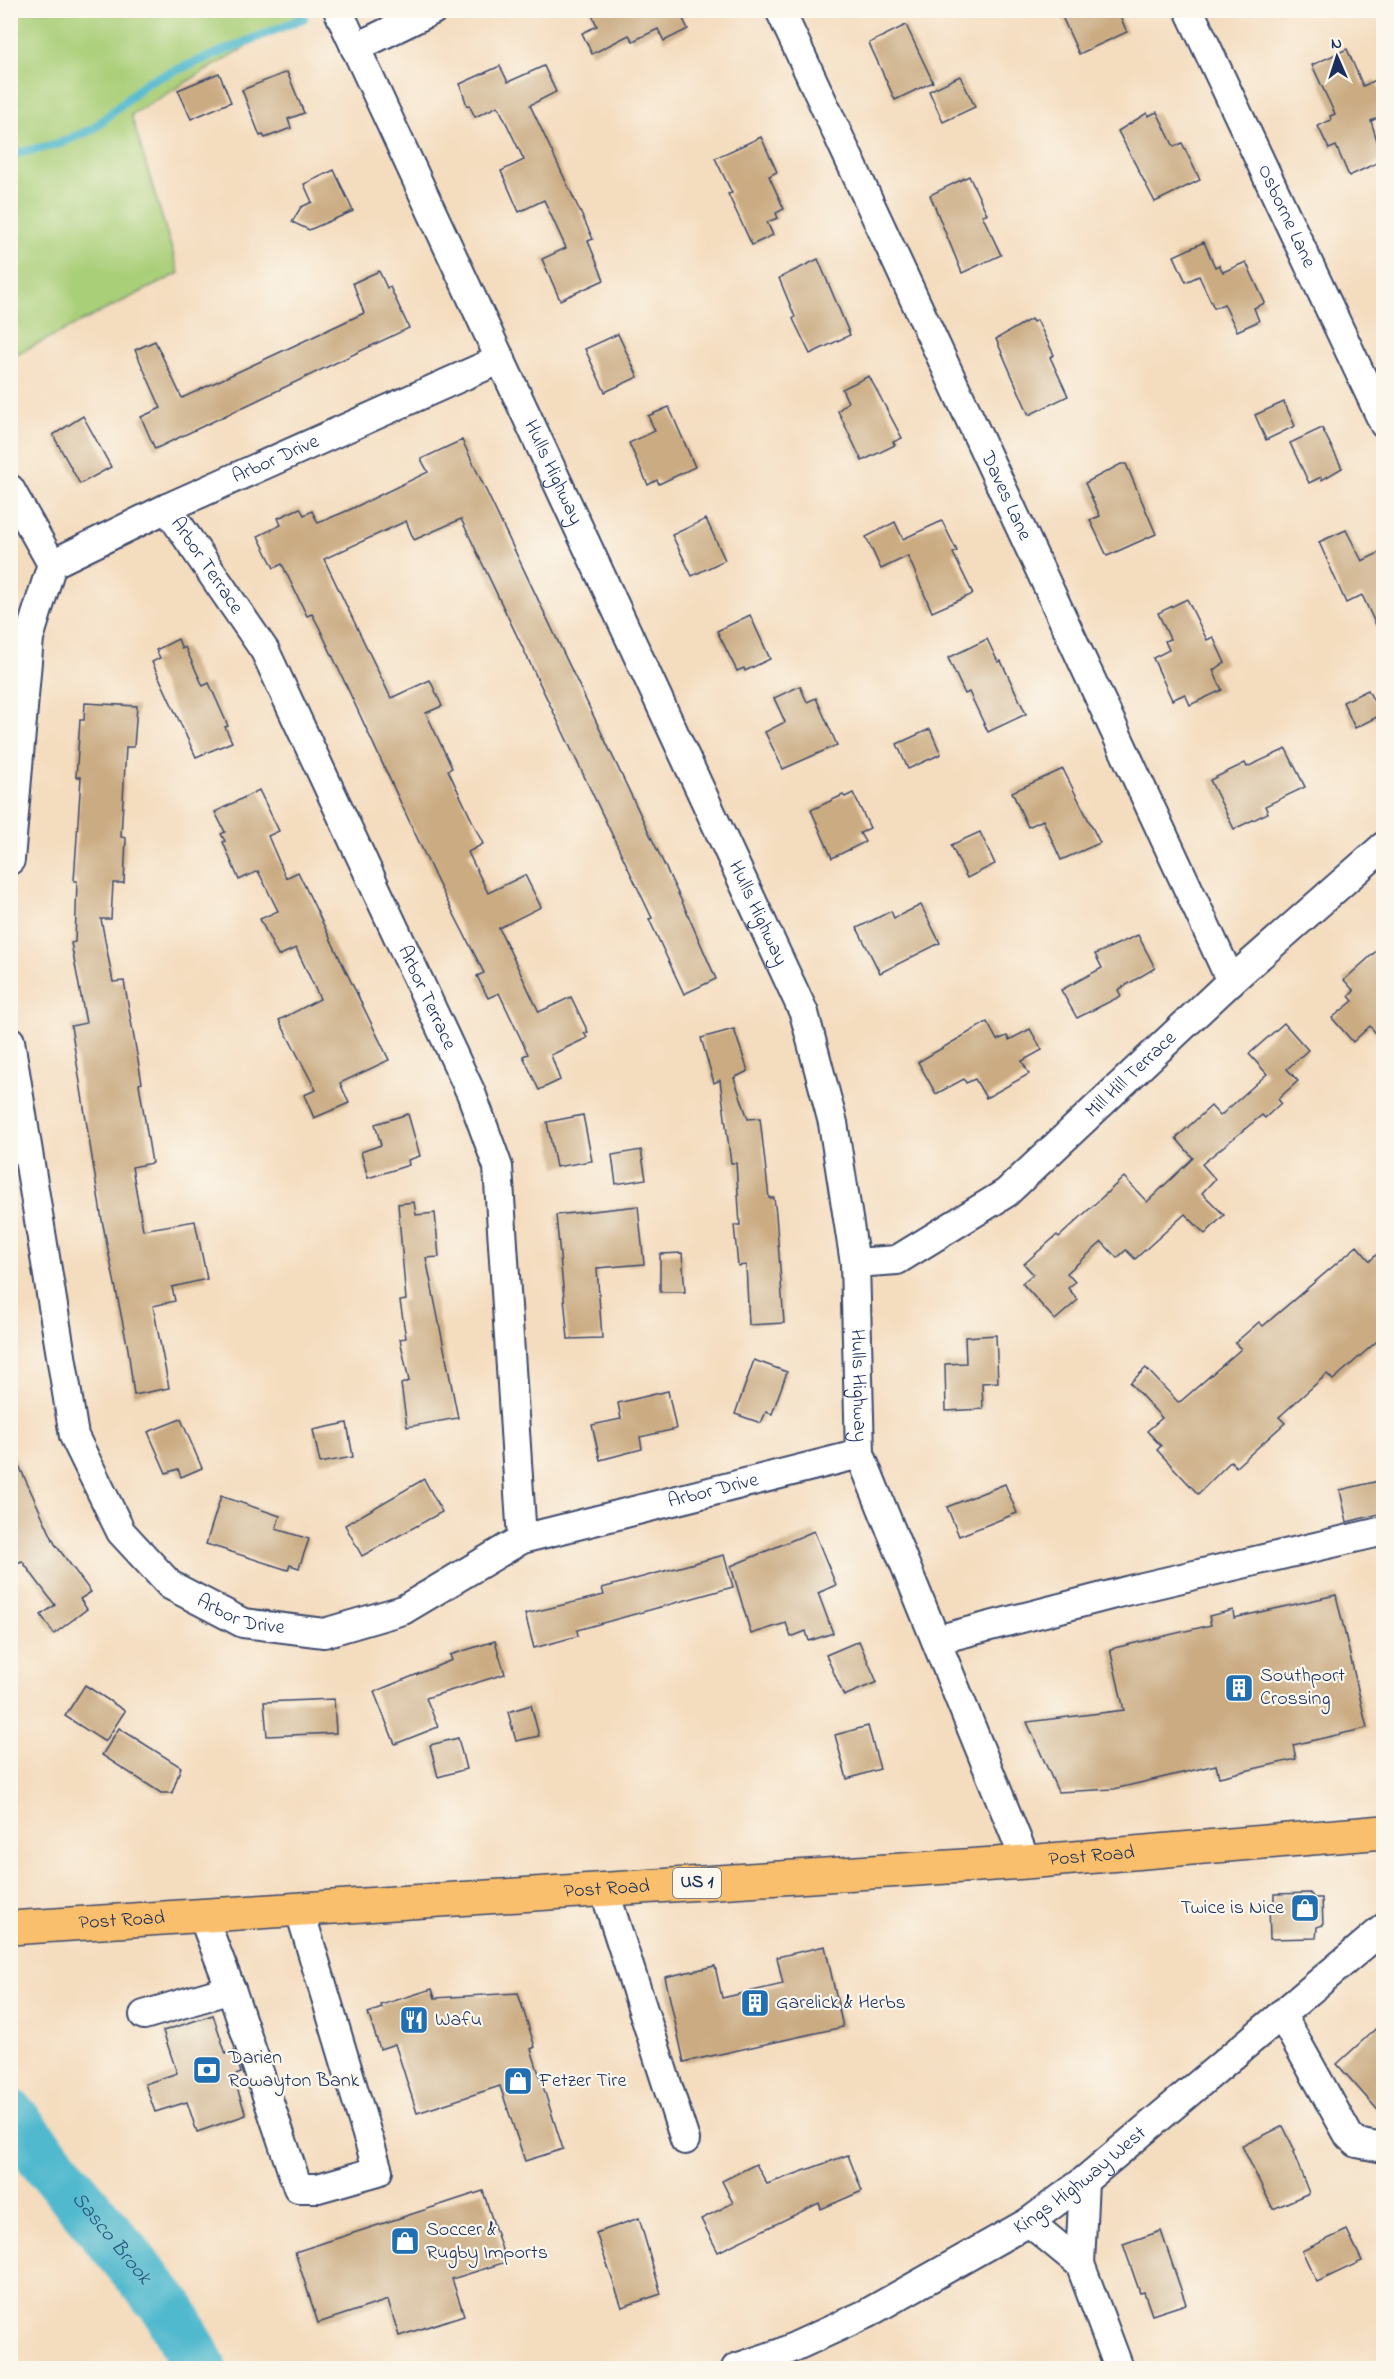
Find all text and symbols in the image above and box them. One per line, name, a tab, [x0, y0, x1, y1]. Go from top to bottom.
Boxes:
north arrow	[1307, 27, 1367, 87]
text: N	[1330, 32, 1343, 56]
street label: Osborne Lane	[1249, 160, 1323, 273]
street label: Hulls Highway	[516, 415, 590, 530]
street label: Arbor Drive	[228, 427, 324, 492]
street label: Daves Lane	[972, 446, 1039, 545]
street label: Arbor Terrace	[163, 511, 250, 620]
street label: Hulls Highway	[721, 856, 795, 971]
street label: Arbor Terrace	[390, 941, 464, 1055]
street label: Mill Hill Terrace	[1079, 1025, 1183, 1125]
street label: Hulls Highway	[842, 1329, 874, 1442]
street label: Arbor Drive	[665, 1466, 761, 1516]
street label: Arbor Drive	[191, 1587, 286, 1643]
place label: Southport Crossing	[1260, 1662, 1345, 1715]
building icon: Southport Crossing	[1223, 1672, 1255, 1704]
street label: Post Road	[1047, 1838, 1136, 1875]
road number: US 1	[673, 1868, 721, 1898]
street label: Post Road	[563, 1872, 651, 1907]
shop icon: Twice is Nice	[1289, 1892, 1321, 1924]
place label: Twice is Nice	[1180, 1894, 1284, 1923]
street label: Post Road	[78, 1903, 166, 1938]
building icon: Garelick & Herbs	[739, 1987, 771, 2019]
place label: Garelick & Herbs	[776, 1989, 906, 2018]
restaurant icon: Wafu	[398, 2004, 430, 2036]
place label: Wafu	[435, 2006, 482, 2035]
place label: Darien Rowayton Bank	[227, 2044, 360, 2096]
bank icon: Darien Rowayton Bank	[191, 2054, 223, 2086]
shop icon: Fetzer Tire	[502, 2065, 534, 2097]
place label: Fetzer Tire	[538, 2067, 626, 2096]
street label: Kings Highway West	[1009, 2119, 1153, 2242]
water label: Sasco Brook	[64, 2186, 159, 2292]
place label: Soccer & Rugby Imports	[426, 2216, 548, 2269]
shop icon: Soccer & Rugby Imports	[389, 2225, 421, 2257]

